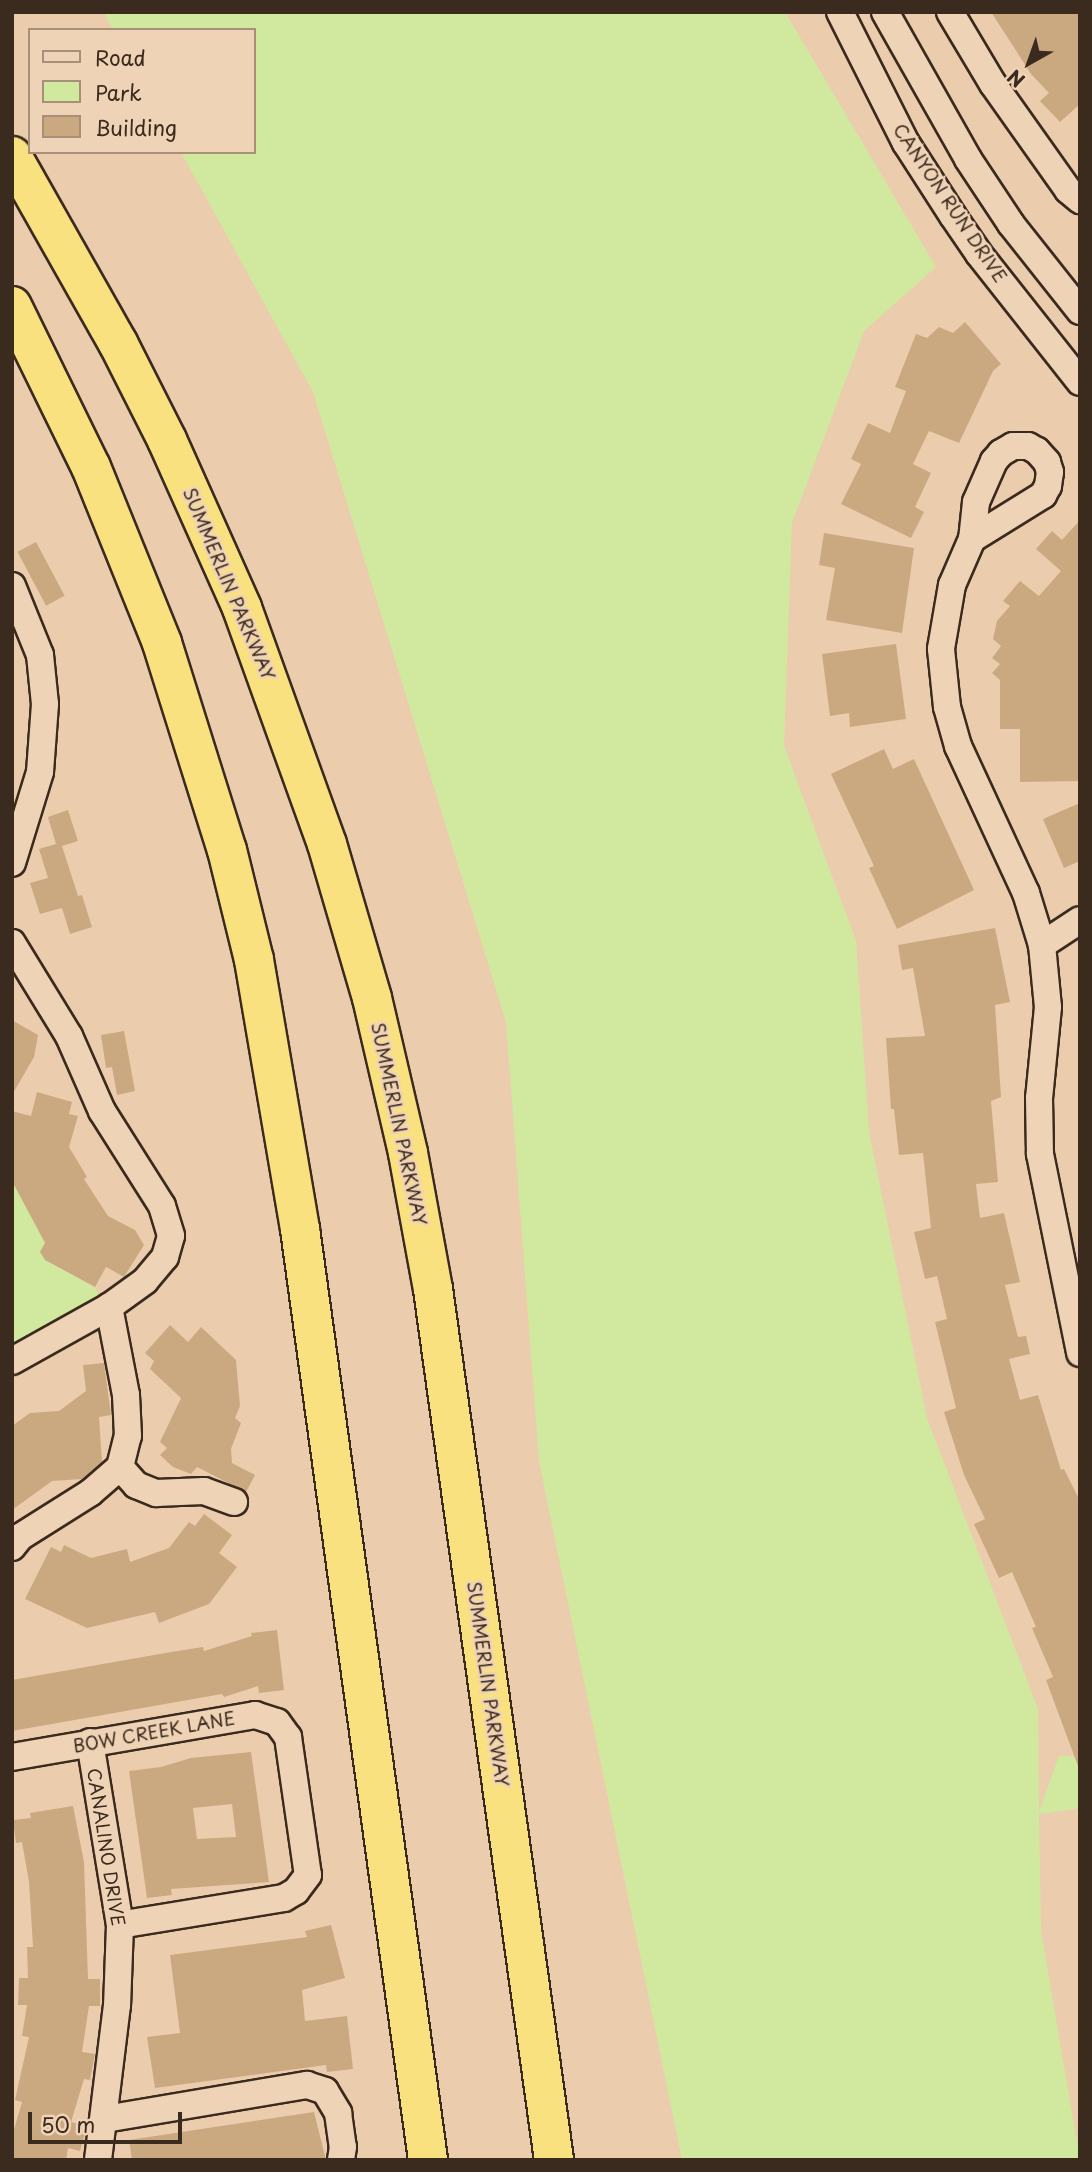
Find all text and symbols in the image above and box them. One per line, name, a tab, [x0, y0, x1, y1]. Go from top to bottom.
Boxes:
legend	[28, 28, 256, 154]
north arrow	[994, 28, 1064, 98]
text: Road	[95, 41, 146, 73]
text: N	[1001, 64, 1030, 95]
text: Park	[95, 76, 142, 108]
text: Building	[95, 111, 177, 143]
street label: CANYON RUN DRIVE	[888, 118, 1012, 288]
street label: SUMMERLIN PARKWAY	[179, 484, 279, 684]
street label: SUMMERLIN PARKWAY	[367, 1020, 431, 1228]
street label: SUMMERLIN PARKWAY	[463, 1580, 513, 1788]
street label: BOW CREEK LANE	[70, 1707, 238, 1757]
street label: CANALINO DRIVE	[83, 1766, 129, 1928]
scale bar	[32, 2098, 186, 2142]
text: 50 m	[41, 2108, 95, 2140]

